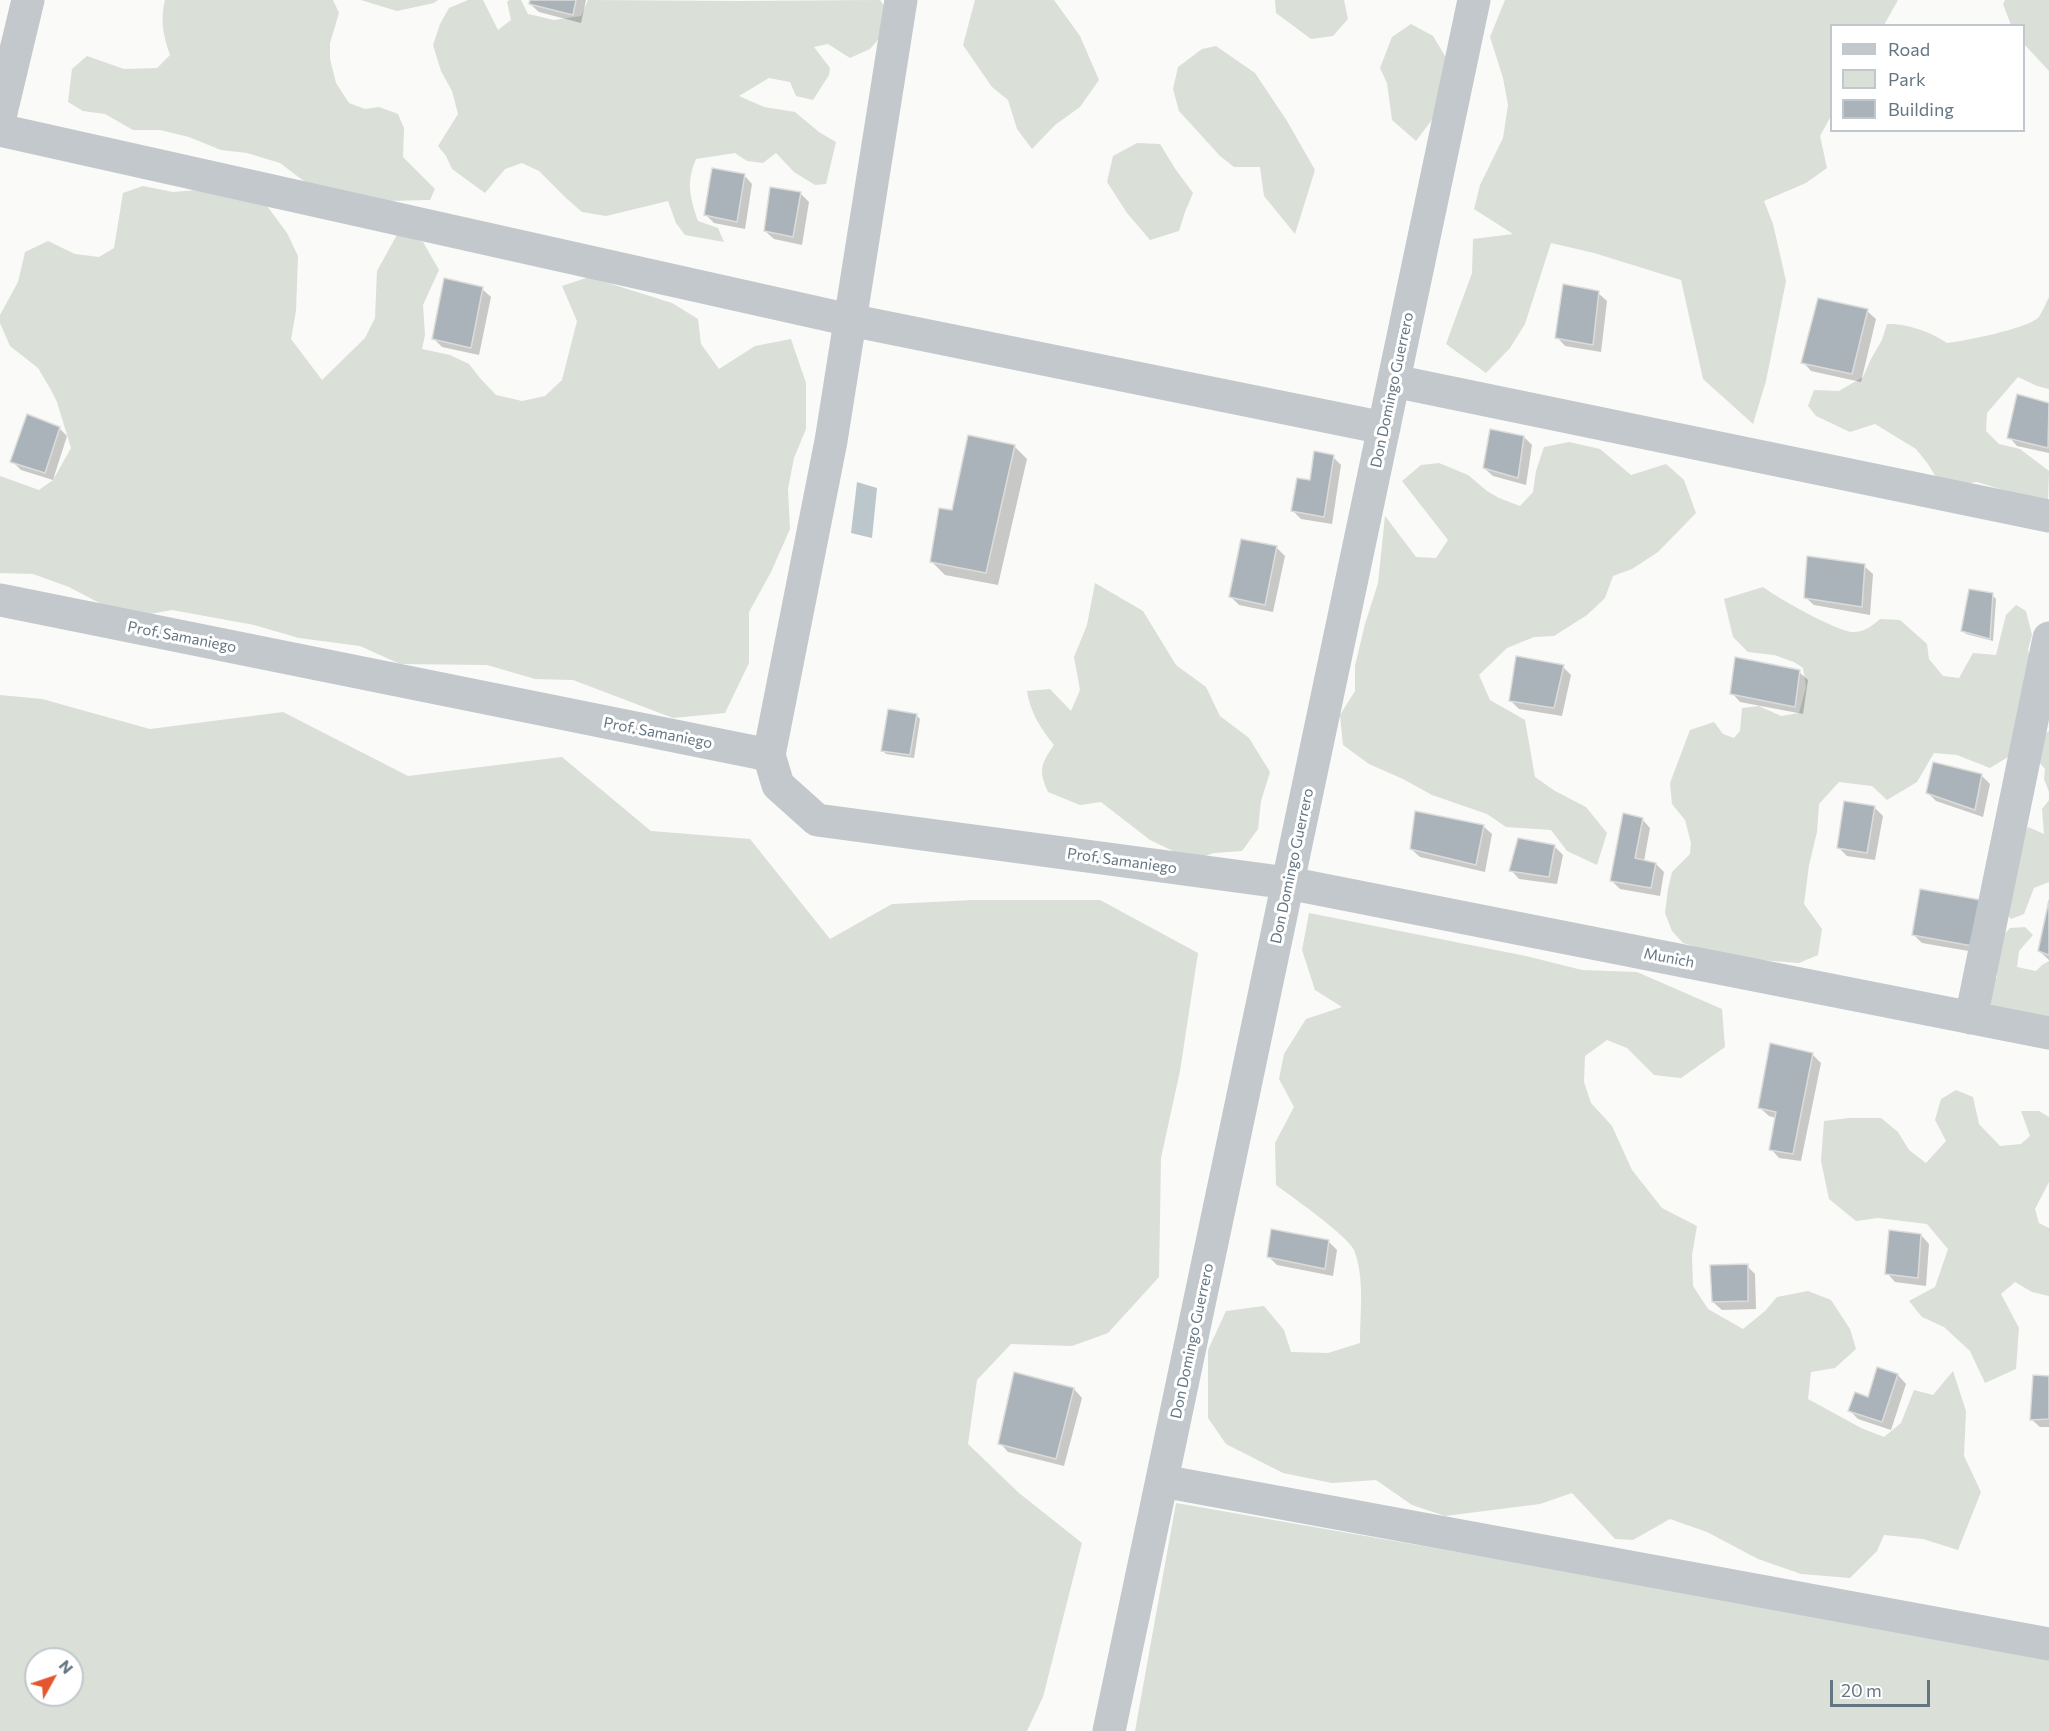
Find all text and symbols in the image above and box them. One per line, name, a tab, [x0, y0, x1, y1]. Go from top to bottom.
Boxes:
legend	[1830, 24, 2025, 132]
text: Road	[1888, 38, 1930, 60]
text: Park	[1888, 68, 1926, 90]
text: Building	[1888, 98, 1954, 120]
street label: Don Domingo Guerrero	[1367, 311, 1417, 469]
street label: Prof. Samaniego	[126, 618, 238, 656]
street label: Prof. Samaniego	[602, 714, 714, 752]
street label: Don Domingo Guerrero	[1267, 787, 1317, 945]
street label: Prof. Samaniego	[1066, 844, 1178, 878]
street label: Munich	[1642, 944, 1696, 972]
street label: Don Domingo Guerrero	[1167, 1262, 1217, 1420]
north arrow	[24, 1647, 84, 1707]
text: N	[56, 1656, 78, 1677]
scale bar	[1833, 1668, 1934, 1706]
text: 20 m	[1841, 1679, 1882, 1701]

